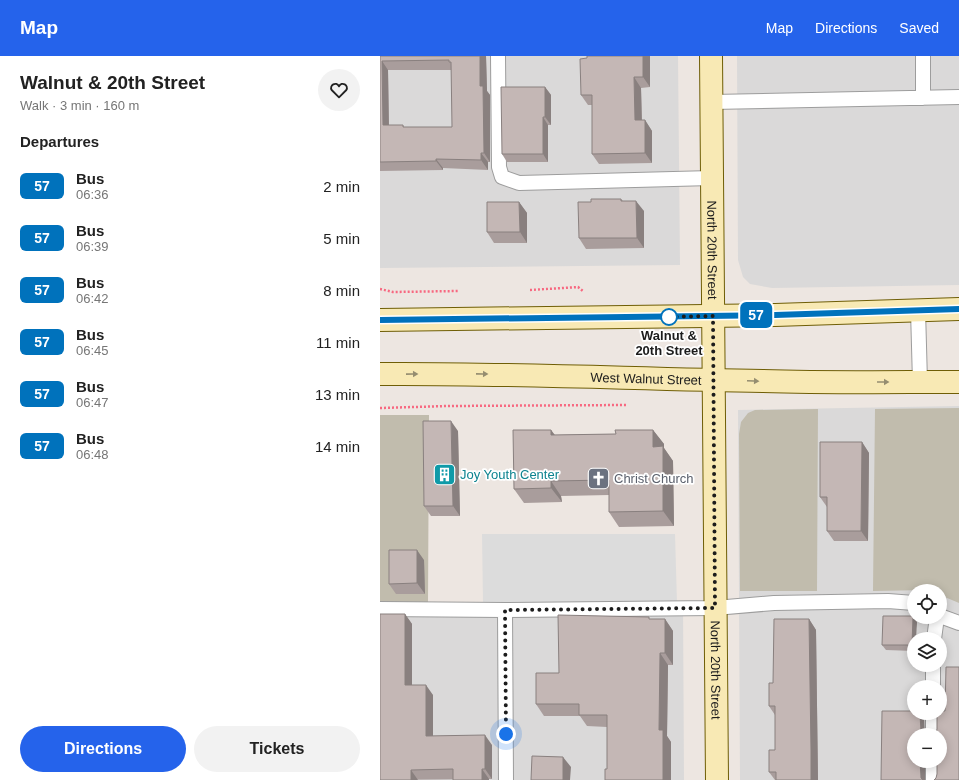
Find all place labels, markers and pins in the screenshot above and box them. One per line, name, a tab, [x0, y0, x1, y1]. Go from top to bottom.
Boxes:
marker: Walnut & 20th Street	[660, 308, 678, 326]
place label: Walnut & 20th Street	[635, 328, 703, 358]
building icon: Joy Youth Center	[432, 461, 458, 487]
church icon: Christ Church	[585, 465, 611, 491]
place label: Joy Youth Center	[460, 467, 560, 482]
place label: Christ Church	[614, 471, 693, 486]

